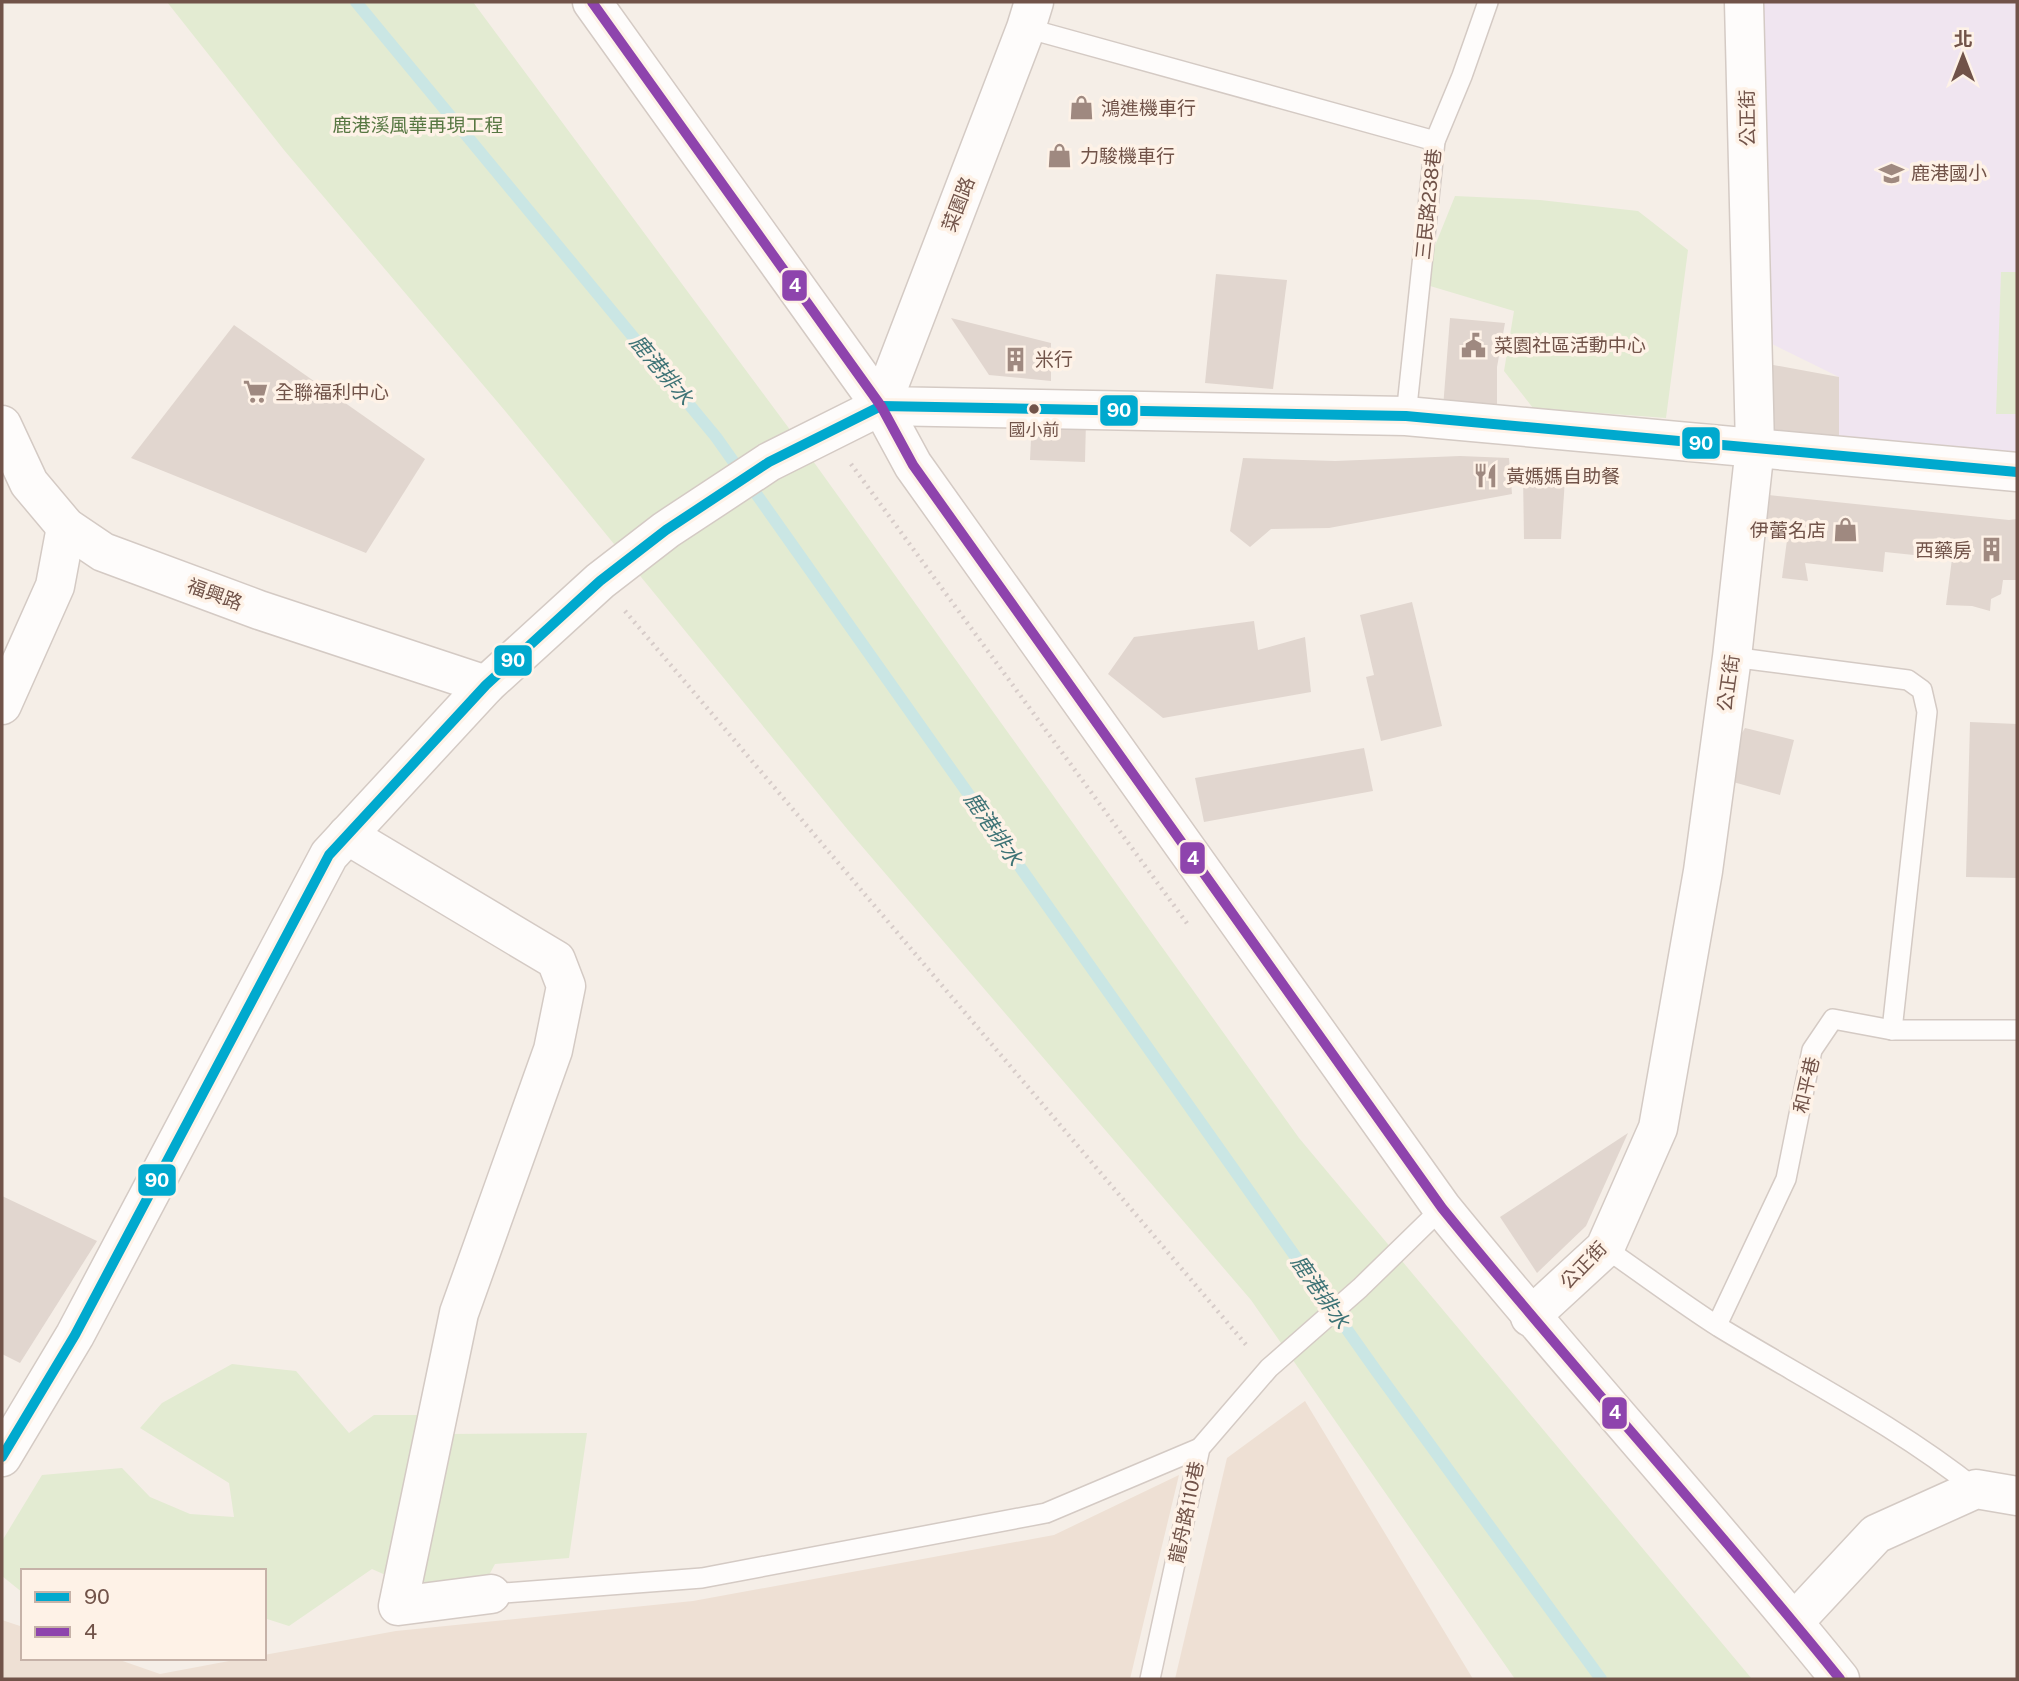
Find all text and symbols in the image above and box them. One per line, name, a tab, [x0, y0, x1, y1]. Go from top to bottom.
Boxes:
north arrow	[1928, 21, 1998, 91]
text: 北	[1953, 28, 1973, 50]
street label: 公正街	[1736, 89, 1758, 147]
shop icon: 鴻進機車行	[1067, 94, 1095, 122]
place label: 鴻進機車行	[1101, 97, 1196, 119]
park label: 鹿港溪風華再現工程	[332, 114, 504, 136]
shop icon: 力駿機車行	[1046, 142, 1074, 170]
place label: 力駿機車行	[1080, 145, 1175, 167]
street label: 三民路238巷	[1411, 147, 1445, 261]
school or university icon: 鹿港國小	[1877, 159, 1905, 187]
place label: 鹿港國小	[1911, 162, 1987, 184]
street label: 菜園路	[938, 173, 978, 235]
line badge: 4	[781, 269, 808, 302]
text: 4	[789, 274, 801, 296]
water label: 鹿港排水	[625, 329, 699, 411]
public building icon: 菜園社區活動中心	[1460, 331, 1488, 359]
place label: 菜園社區活動中心	[1494, 334, 1646, 356]
building icon: 米行	[1001, 345, 1029, 373]
place label: 米行	[1035, 348, 1073, 370]
supermarket icon: 全聯福利中心	[241, 378, 269, 406]
place label: 全聯福利中心	[275, 381, 389, 403]
line badge: 90	[1099, 394, 1139, 427]
text: 90	[1107, 399, 1131, 421]
marker: 國小前	[1027, 402, 1041, 416]
place label: 國小前	[1009, 420, 1060, 440]
line badge: 90	[1681, 426, 1721, 460]
text: 90	[1689, 432, 1713, 454]
restaurant icon: 黃媽媽自助餐	[1472, 462, 1500, 490]
place label: 黃媽媽自助餐	[1506, 465, 1620, 487]
shop icon: 伊蕾名店	[1832, 516, 1860, 544]
place label: 伊蕾名店	[1750, 519, 1826, 541]
building icon: 西藥房	[1978, 536, 2006, 564]
place label: 西藥房	[1915, 539, 1972, 561]
street label: 福興路	[184, 574, 246, 614]
line badge: 90	[493, 644, 533, 677]
text: 90	[501, 649, 525, 671]
street label: 公正街	[1713, 653, 1743, 713]
water label: 鹿港排水	[959, 787, 1028, 871]
line badge: 4	[1179, 841, 1206, 875]
text: 4	[1187, 847, 1199, 869]
street label: 和平巷	[1789, 1055, 1823, 1115]
line badge: 90	[137, 1163, 177, 1197]
text: 90	[145, 1169, 169, 1191]
street label: 公正街	[1555, 1237, 1611, 1293]
water label: 鹿港排水	[1286, 1250, 1355, 1334]
line badge: 4	[1601, 1396, 1628, 1430]
text: 4	[1609, 1401, 1621, 1423]
street label: 龍舟路110巷	[1165, 1459, 1207, 1565]
legend	[21, 1569, 266, 1660]
text: 90	[84, 1584, 110, 1609]
text: 4	[84, 1619, 97, 1644]

